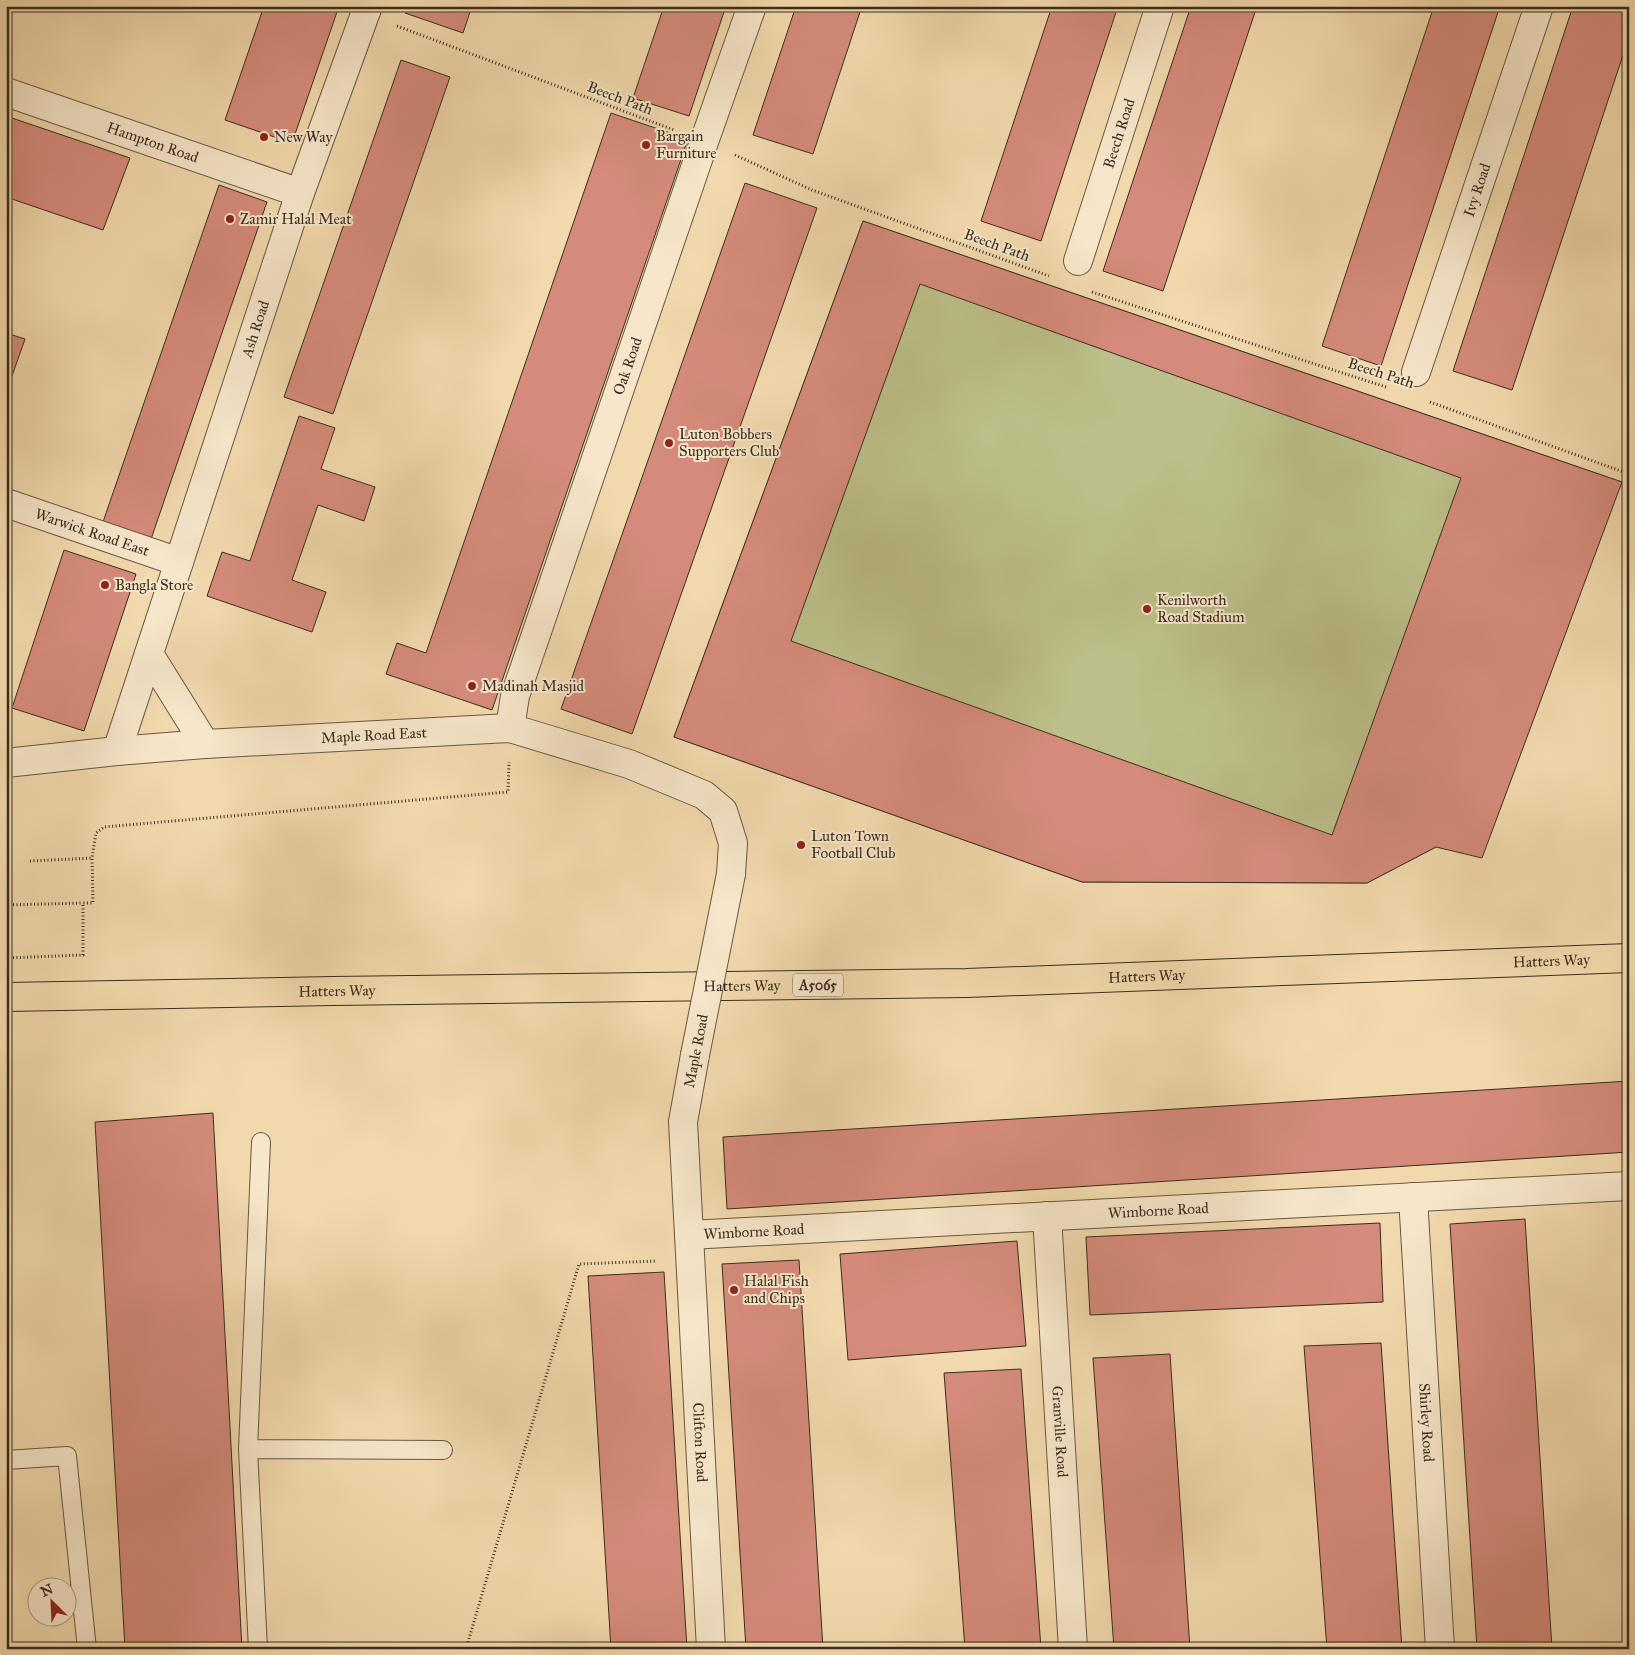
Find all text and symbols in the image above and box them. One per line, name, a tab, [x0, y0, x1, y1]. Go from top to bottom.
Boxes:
street label: Beech Path	[585, 77, 656, 119]
street label: Beech Road	[1099, 96, 1139, 171]
street label: Hampton Road	[104, 118, 201, 167]
place label: Bargain Furniture	[656, 127, 717, 162]
place label: New Way	[274, 128, 333, 146]
marker: New Way	[258, 131, 270, 143]
marker: Bargain Furniture	[640, 139, 652, 151]
street label: Ivy Road	[1460, 160, 1495, 219]
place label: Zamir Halal Meat	[240, 210, 352, 228]
marker: Zamir Halal Meat	[224, 213, 236, 225]
street label: Beech Path	[962, 225, 1033, 265]
street label: Ash Road	[237, 298, 273, 361]
street label: Oak Road	[609, 334, 646, 397]
street label: Beech Path	[1346, 354, 1417, 392]
place label: Luton Bobbers Supporters Club	[679, 425, 779, 460]
marker: Luton Bobbers Supporters Club	[663, 437, 675, 449]
street label: Warwick Road East	[33, 505, 152, 560]
place label: Bangla Store	[115, 576, 193, 594]
marker: Bangla Store	[99, 579, 111, 591]
place label: Kenilworth Road Stadium	[1157, 591, 1245, 626]
marker: Kenilworth Road Stadium	[1141, 603, 1153, 615]
place label: Madinah Masjid	[482, 677, 584, 695]
marker: Madinah Masjid	[466, 680, 478, 692]
street label: Maple Road East	[321, 723, 428, 747]
place label: Luton Town Football Club	[811, 827, 896, 862]
marker: Luton Town Football Club	[795, 839, 807, 851]
street label: Hatters Way	[1513, 950, 1591, 971]
street label: Hatters Way	[1108, 966, 1187, 987]
road number: A5065	[793, 974, 843, 996]
street label: Hatters Way	[703, 976, 782, 995]
street label: Hatters Way	[298, 981, 377, 1001]
street label: Maple Road	[680, 1012, 712, 1089]
street label: Wimborne Road	[1107, 1199, 1210, 1222]
street label: Wimborne Road	[703, 1220, 805, 1243]
place label: Halal Fish and Chips	[744, 1272, 809, 1307]
marker: Halal Fish and Chips	[728, 1284, 740, 1296]
street label: Shirley Road	[1415, 1383, 1438, 1463]
street label: Granville Road	[1048, 1385, 1072, 1478]
street label: Clifton Road	[689, 1402, 711, 1483]
north arrow	[28, 1578, 78, 1628]
text: N	[38, 1580, 56, 1601]

